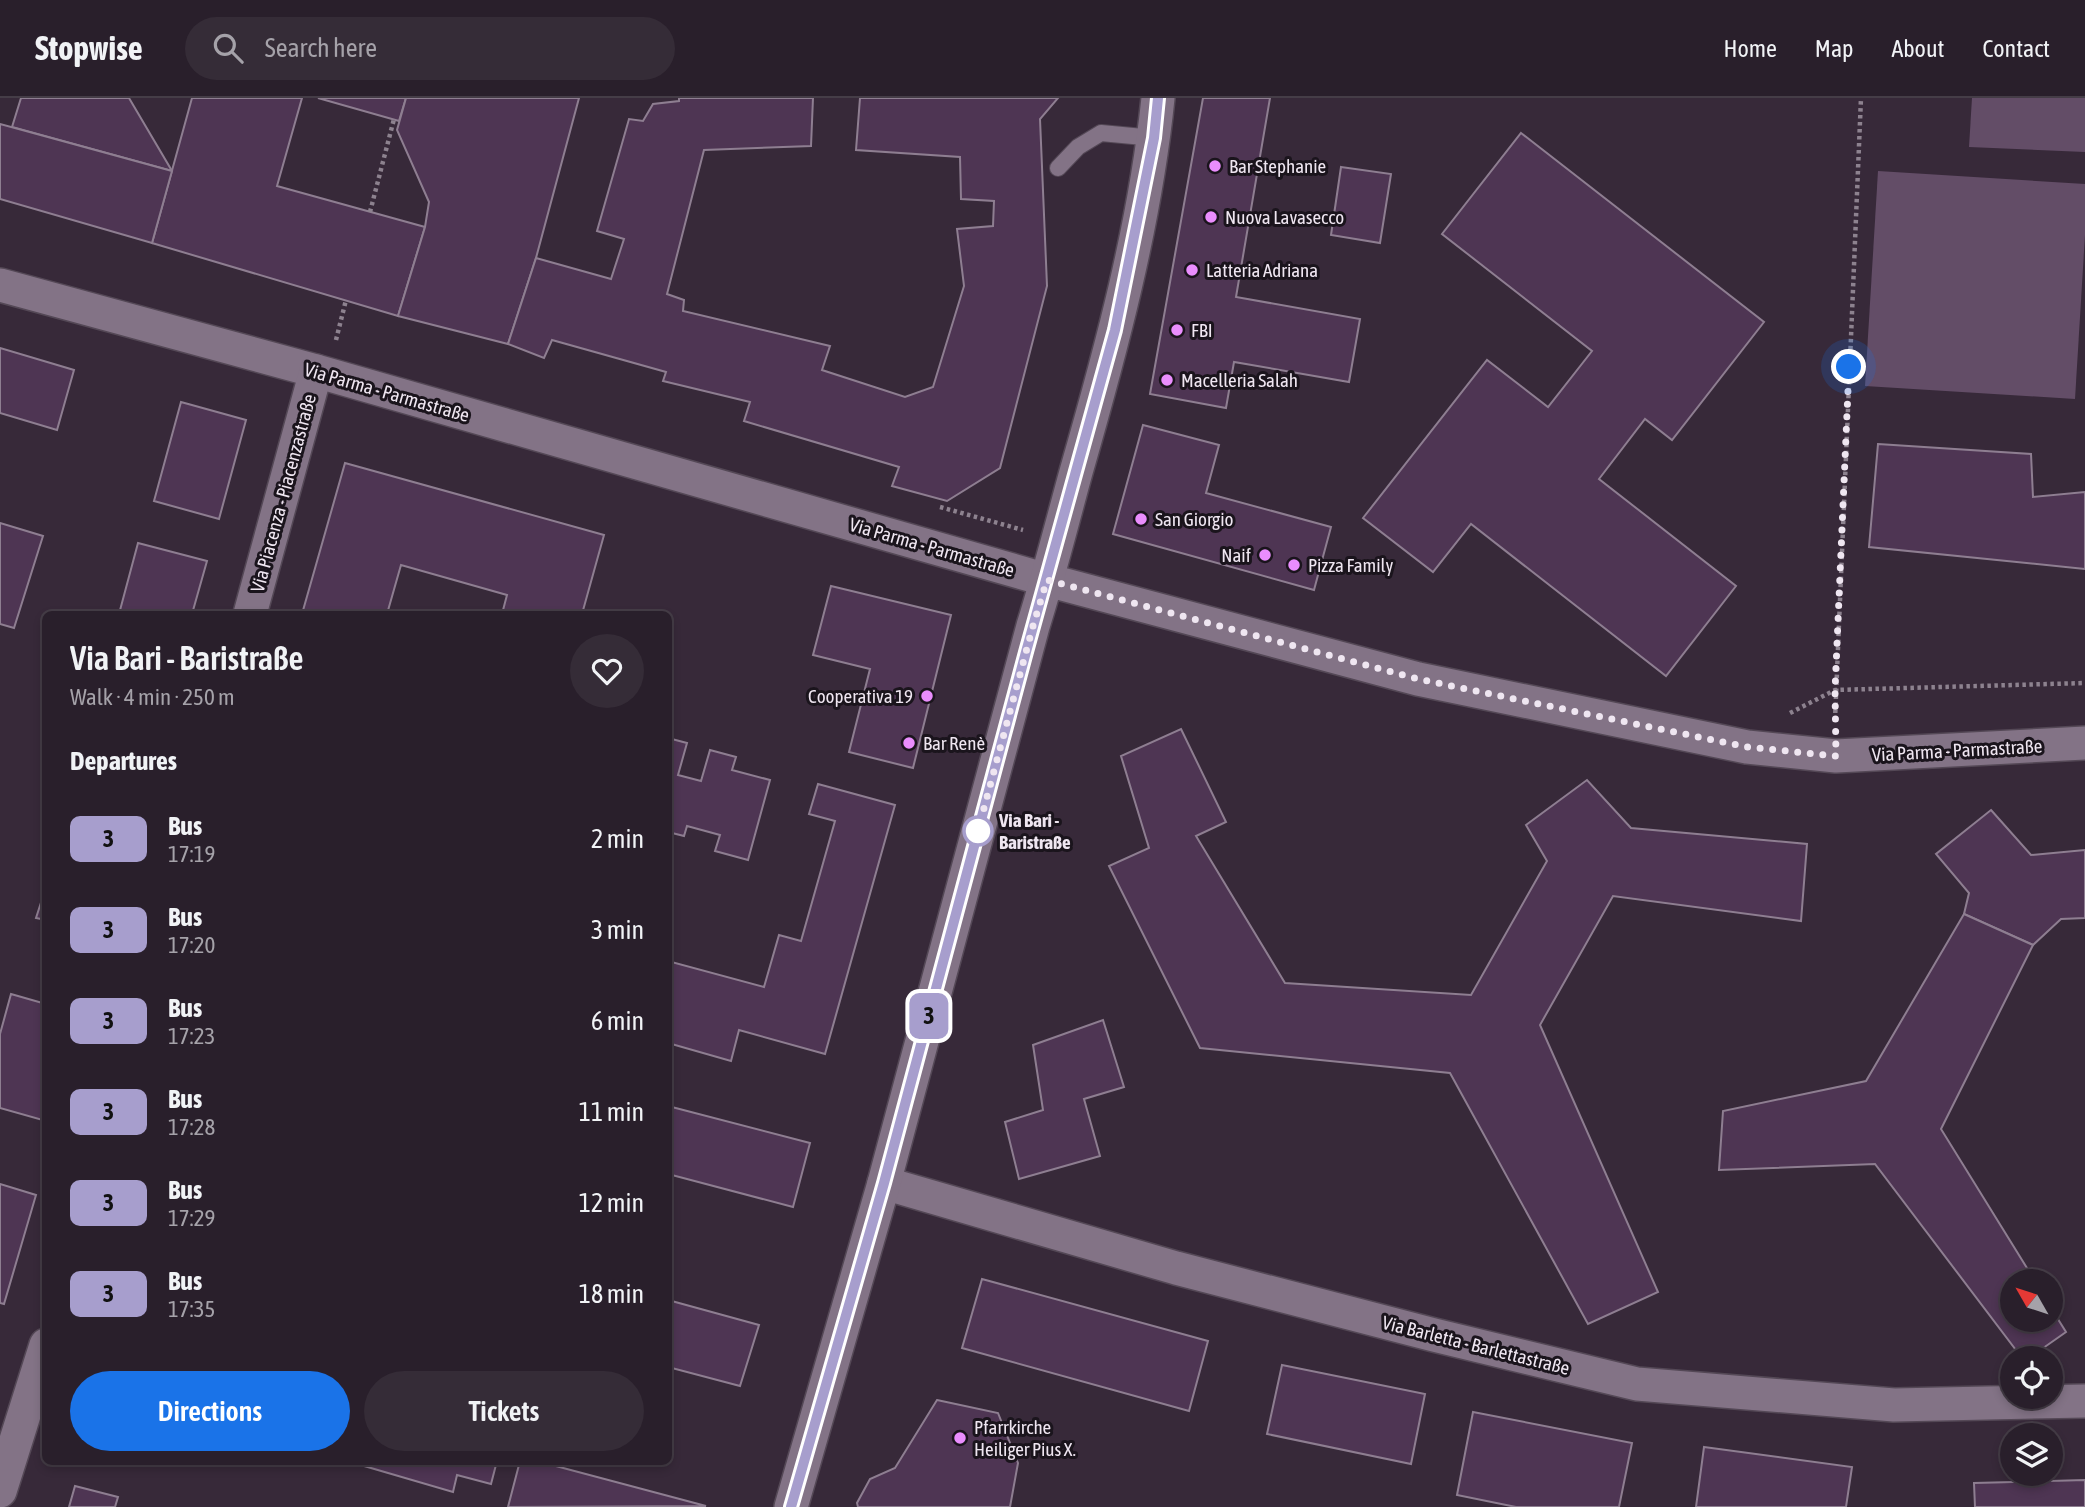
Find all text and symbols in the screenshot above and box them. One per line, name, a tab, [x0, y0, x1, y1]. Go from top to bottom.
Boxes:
search box	[185, 17, 675, 80]
text: Stopwise	[35, 29, 143, 67]
icon: search	[209, 29, 247, 67]
text: Search here	[265, 33, 377, 63]
text: Home	[1723, 35, 1777, 62]
text: Map	[1815, 35, 1853, 62]
text: About	[1891, 35, 1944, 62]
text: Contact	[1982, 35, 2050, 62]
place label: Bar Stephanie	[1229, 155, 1326, 177]
marker: Bar Stephanie	[1207, 158, 1223, 174]
place label: Nuova Lavasecco	[1225, 206, 1344, 228]
marker: Nuova Lavasecco	[1203, 209, 1219, 225]
place label: Latteria Adriana	[1206, 259, 1318, 281]
marker: Latteria Adriana	[1184, 262, 1200, 278]
place label: FBI	[1191, 319, 1213, 341]
marker: FBI	[1169, 322, 1185, 338]
your location	[1831, 349, 1866, 384]
street label: Via Parma - Parmastraße	[302, 358, 472, 426]
place label: Macelleria Salah	[1181, 369, 1298, 391]
marker: Macelleria Salah	[1159, 372, 1175, 388]
street label: Via Piacenza - Piacenzastraße	[246, 392, 320, 594]
place label: San Giorgio	[1155, 508, 1234, 530]
marker: San Giorgio	[1133, 511, 1149, 527]
street label: Via Parma - Parmastraße	[847, 513, 1017, 581]
place label: Naif	[1221, 544, 1251, 566]
marker: Naif	[1257, 547, 1273, 563]
place label: Pizza Family	[1308, 554, 1393, 576]
marker: Pizza Family	[1286, 557, 1302, 573]
button: heart	[570, 634, 644, 708]
text: Via Bari - Baristraße	[70, 639, 304, 677]
text: Walk · 4 min · 250 m	[70, 684, 234, 710]
place label: Cooperativa 19	[808, 685, 913, 707]
marker: Cooperativa 19	[919, 688, 935, 704]
place label: Bar Renè	[923, 732, 985, 754]
marker: Bar Renè	[901, 735, 917, 751]
street label: Via Parma - Parmastraße	[1871, 735, 2043, 765]
text: Departures	[70, 746, 177, 776]
place label: Via Bari - Baristraße	[998, 809, 1071, 853]
text: Bus	[168, 811, 202, 841]
marker: Via Bari - Baristraße	[963, 816, 993, 846]
text: 2 min	[591, 824, 644, 854]
text: 3	[103, 825, 114, 852]
text: 17:19	[168, 841, 215, 867]
text: Bus	[168, 902, 202, 932]
text: 3 min	[591, 915, 644, 945]
text: 3	[103, 916, 114, 943]
text: 17:20	[168, 932, 215, 958]
text: Bus	[168, 993, 202, 1023]
line badge: 3	[906, 993, 952, 1039]
text: 3	[923, 1002, 935, 1029]
text: 6 min	[591, 1006, 644, 1036]
text: 3	[103, 1007, 114, 1034]
text: 17:23	[168, 1023, 215, 1049]
text: Bus	[168, 1084, 202, 1114]
text: 11 min	[579, 1097, 644, 1127]
text: 3	[103, 1098, 114, 1125]
text: 17:28	[168, 1114, 215, 1140]
text: Bus	[168, 1175, 202, 1205]
text: 12 min	[579, 1188, 644, 1218]
text: 3	[103, 1189, 114, 1216]
text: 17:29	[168, 1205, 215, 1231]
text: Bus	[168, 1266, 202, 1296]
north arrow	[2000, 1269, 2063, 1332]
map controls	[2000, 1269, 2063, 1486]
text: 18 min	[579, 1279, 644, 1309]
text: 3	[103, 1280, 114, 1307]
text: 17:35	[168, 1296, 215, 1322]
street label: Via Barletta - Barlettastraße	[1380, 1311, 1572, 1379]
button: locate	[2000, 1346, 2063, 1409]
button: Directions	[70, 1371, 350, 1451]
button: Tickets	[364, 1371, 644, 1451]
place label: Pfarrkirche Heiliger Pius X.	[974, 1416, 1076, 1460]
button: layers	[2000, 1423, 2063, 1486]
marker: Pfarrkirche Heiliger Pius X.	[952, 1430, 968, 1446]

